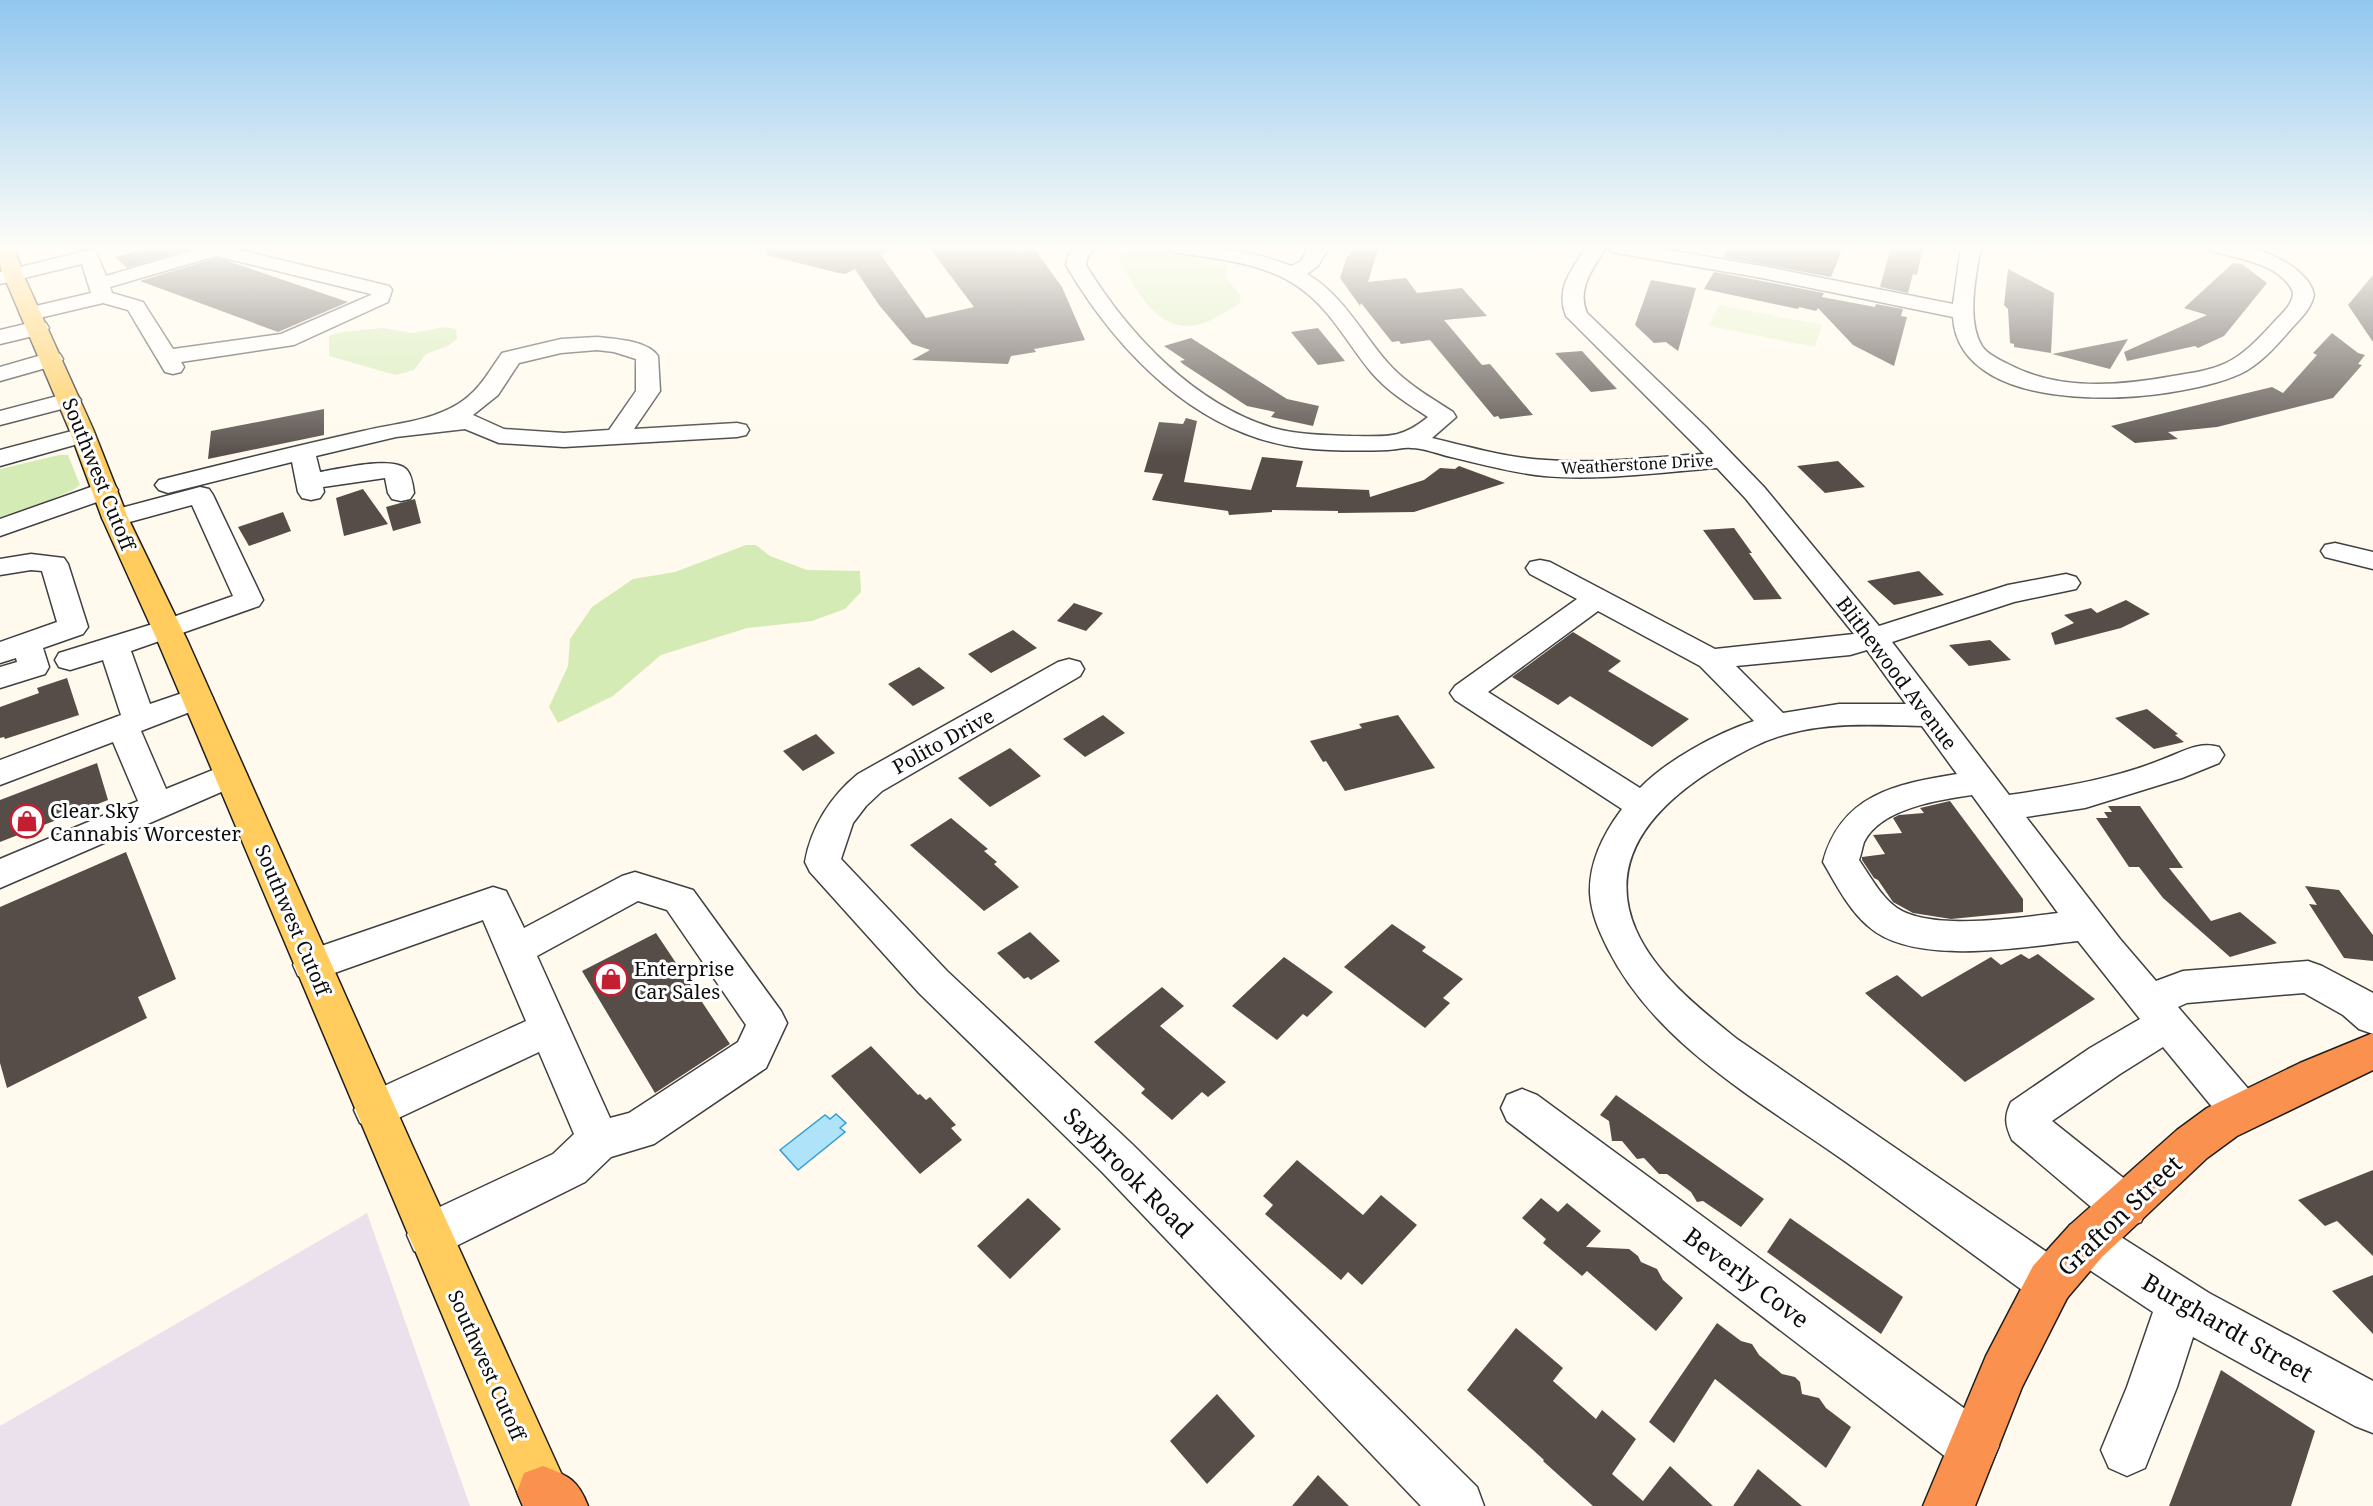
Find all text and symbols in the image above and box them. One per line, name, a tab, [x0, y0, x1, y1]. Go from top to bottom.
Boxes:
street label: Southwest Cutoff	[56, 394, 143, 556]
street label: Weatherstone Drive	[1560, 449, 1714, 479]
street label: Blithewood Avenue	[1830, 591, 1964, 755]
street label: Polito Drive	[887, 702, 999, 780]
place label: Clear Sky Cannabis Worcester	[50, 797, 241, 847]
shop icon: Clear Sky Cannabis Worcester	[9, 803, 45, 839]
street label: Southwest Cutoff	[249, 840, 338, 1001]
place label: Enterprise Car Sales	[634, 955, 734, 1005]
shop icon: Enterprise Car Sales	[593, 961, 629, 997]
street label: Saybrook Road	[1057, 1100, 1201, 1244]
street label: Grafton Street	[2050, 1147, 2188, 1283]
street label: Beverly Cove	[1678, 1219, 1816, 1335]
street label: Burghardt Street	[2137, 1265, 2319, 1389]
street label: Southwest Cutoff	[442, 1286, 533, 1446]

